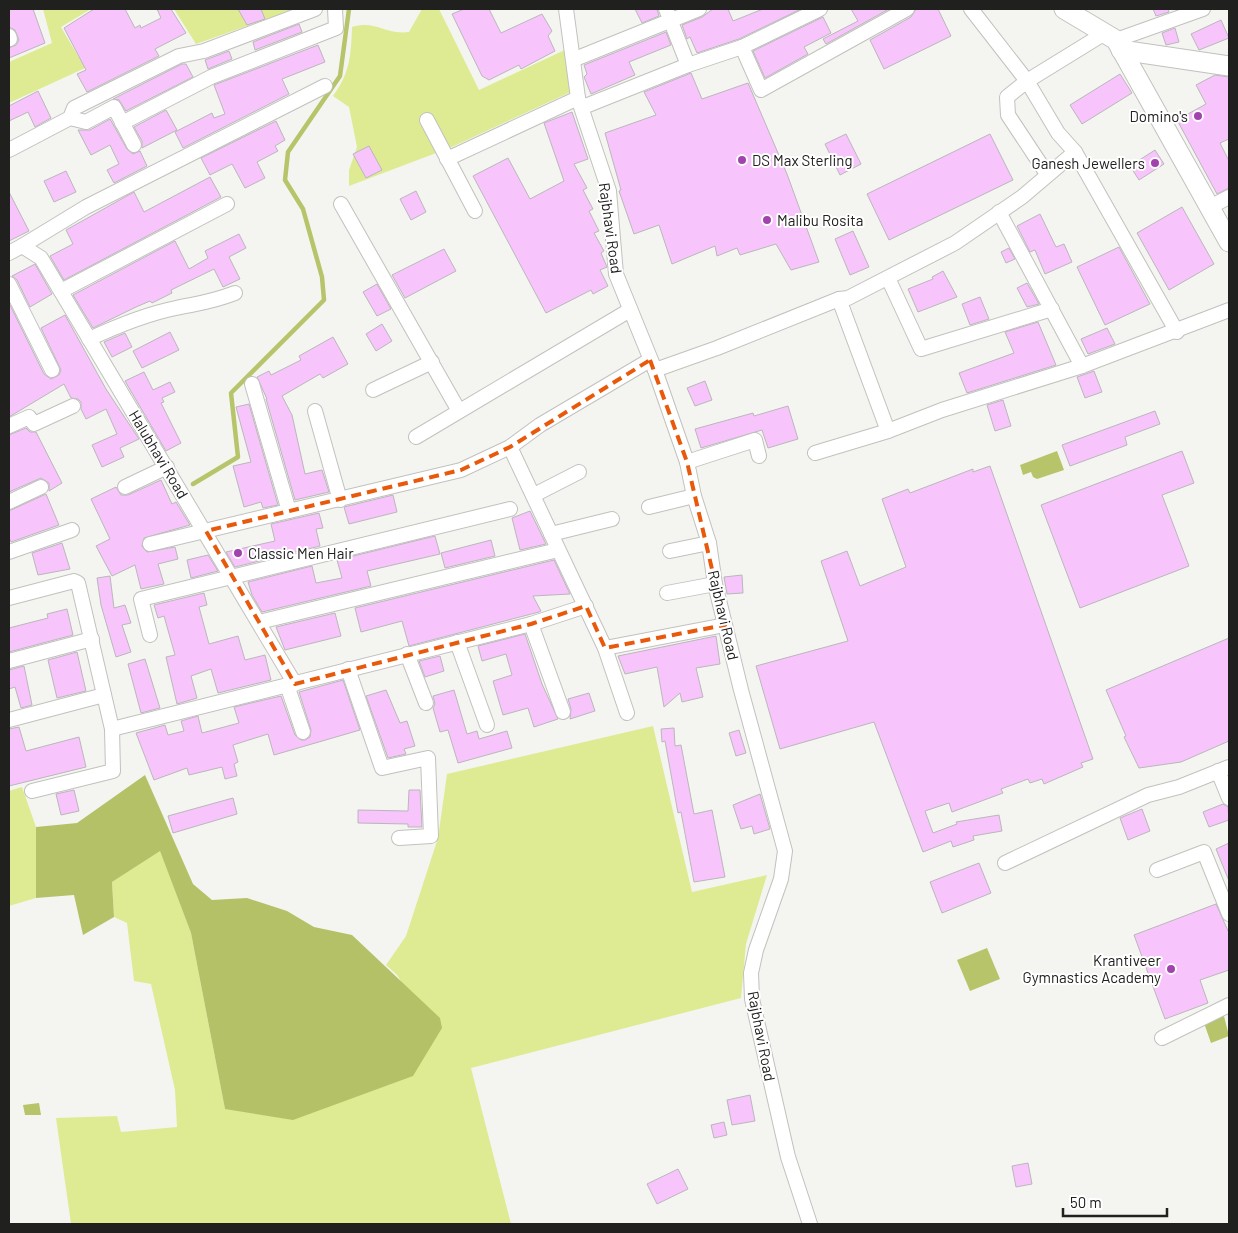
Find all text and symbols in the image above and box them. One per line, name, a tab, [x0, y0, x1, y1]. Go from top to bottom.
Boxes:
place label: Domino's	[1130, 107, 1188, 125]
marker: Domino's	[1192, 110, 1204, 122]
place label: DS Max Sterling	[752, 151, 852, 169]
marker: DS Max Sterling	[736, 154, 748, 166]
place label: Ganesh Jewellers	[1032, 154, 1145, 172]
marker: Ganesh Jewellers	[1149, 157, 1161, 169]
street label: Rajbhavi Road	[596, 181, 626, 275]
place label: Malibu Rosita	[777, 211, 863, 229]
marker: Malibu Rosita	[761, 214, 773, 226]
street label: Halubhavi Road	[126, 407, 192, 501]
place label: Classic Men Hair	[248, 544, 354, 562]
marker: Classic Men Hair	[232, 547, 244, 559]
street label: Rajbhavi Road	[705, 568, 743, 662]
place label: Krantiveer Gymnastics Academy	[1022, 951, 1162, 986]
marker: Krantiveer Gymnastics Academy	[1165, 963, 1177, 975]
street label: Rajbhavi Road	[744, 989, 780, 1083]
scale bar	[1063, 1186, 1167, 1218]
text: 50 m	[1070, 1193, 1102, 1211]

